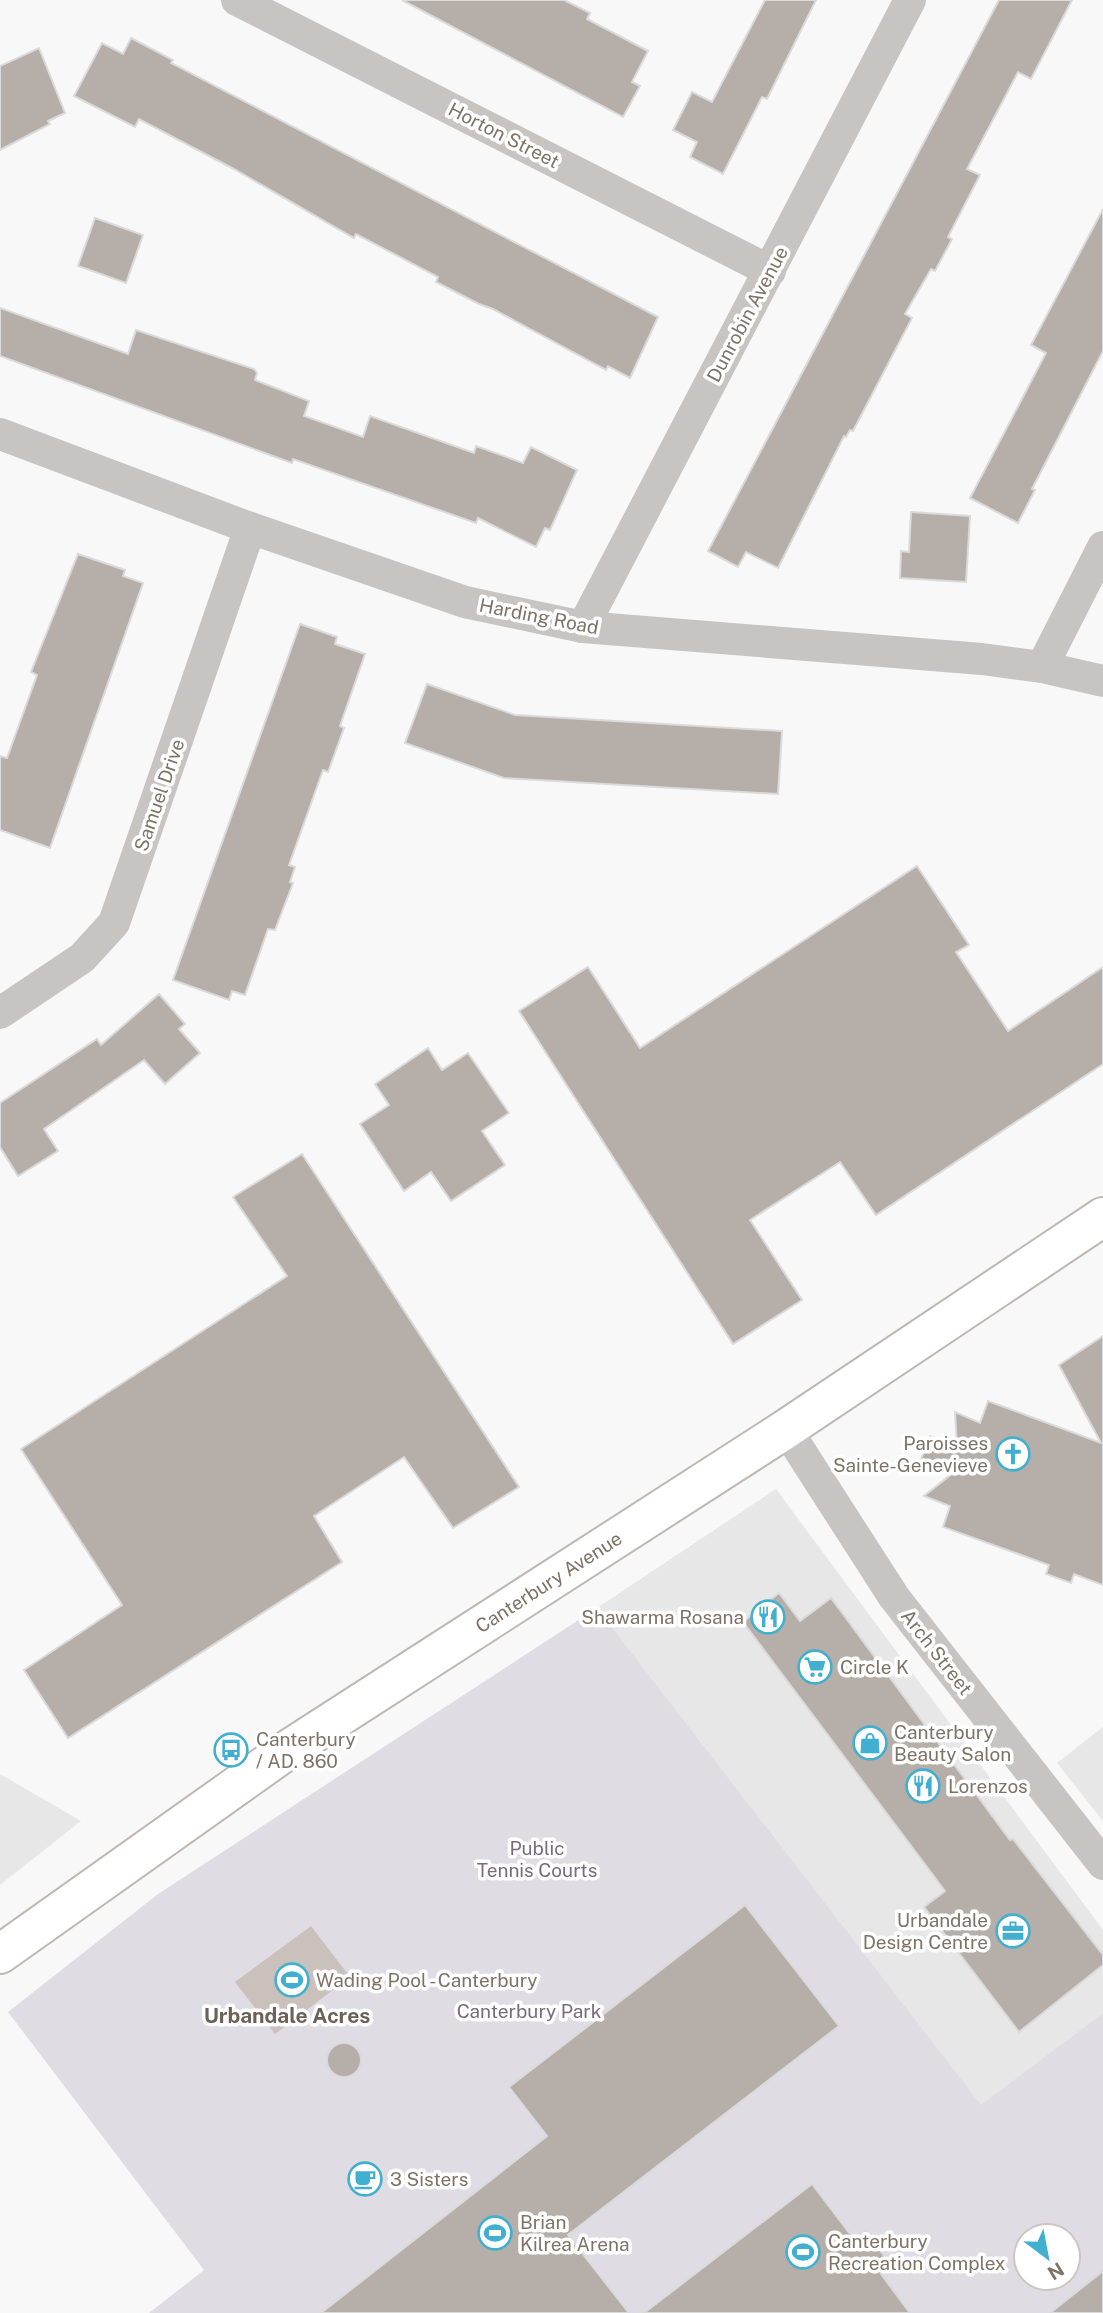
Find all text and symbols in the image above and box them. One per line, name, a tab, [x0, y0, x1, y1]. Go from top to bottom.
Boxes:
street label: Horton Street	[445, 98, 563, 172]
street label: Dunrobin Avenue	[702, 242, 792, 386]
street label: Harding Road	[478, 594, 600, 638]
street label: Samuel Drive	[130, 736, 188, 854]
place label: Paroisses Sainte-Genevieve	[833, 1432, 988, 1476]
church icon: Paroisses Sainte-Genevieve	[994, 1435, 1032, 1473]
street label: Canterbury Avenue	[471, 1527, 626, 1637]
restaurant icon: Shawarma Rosana	[749, 1598, 787, 1636]
street label: Arch Street	[897, 1605, 977, 1699]
place label: Shawarma Rosana	[581, 1606, 744, 1628]
supermarket icon: Circle K	[796, 1648, 834, 1686]
place label: Circle K	[840, 1656, 909, 1678]
place label: Canterbury Beauty Salon	[894, 1721, 1011, 1765]
shop icon: Canterbury Beauty Salon	[851, 1724, 889, 1762]
place label: Canterbury / AD. 860	[256, 1728, 356, 1772]
bus stop icon: Canterbury / AD. 860	[212, 1731, 250, 1769]
restaurant icon: Lorenzos	[904, 1767, 942, 1805]
place label: Lorenzos	[948, 1775, 1028, 1797]
park label: Public Tennis Courts	[477, 1837, 597, 1881]
place label: Urbandale Design Centre	[863, 1909, 988, 1953]
office icon: Urbandale Design Centre	[994, 1912, 1032, 1950]
sports icon: Wading Pool - Canterbury	[273, 1961, 311, 1999]
place label: Wading Pool - Canterbury	[316, 1969, 537, 1991]
park label: Canterbury Park	[457, 2000, 602, 2022]
district label: Urbandale Acres	[204, 2003, 370, 2028]
cafe icon: 3 Sisters	[346, 2160, 384, 2198]
place label: 3 Sisters	[390, 2168, 468, 2190]
place label: Brian Kilrea Arena	[520, 2211, 629, 2255]
sports icon: Brian Kilrea Arena	[476, 2214, 514, 2252]
north arrow	[1012, 2222, 1082, 2292]
place label: Canterbury Recreation Complex	[828, 2230, 1006, 2274]
sports icon: Canterbury Recreation Complex	[784, 2233, 822, 2271]
text: N	[1044, 2258, 1068, 2285]

